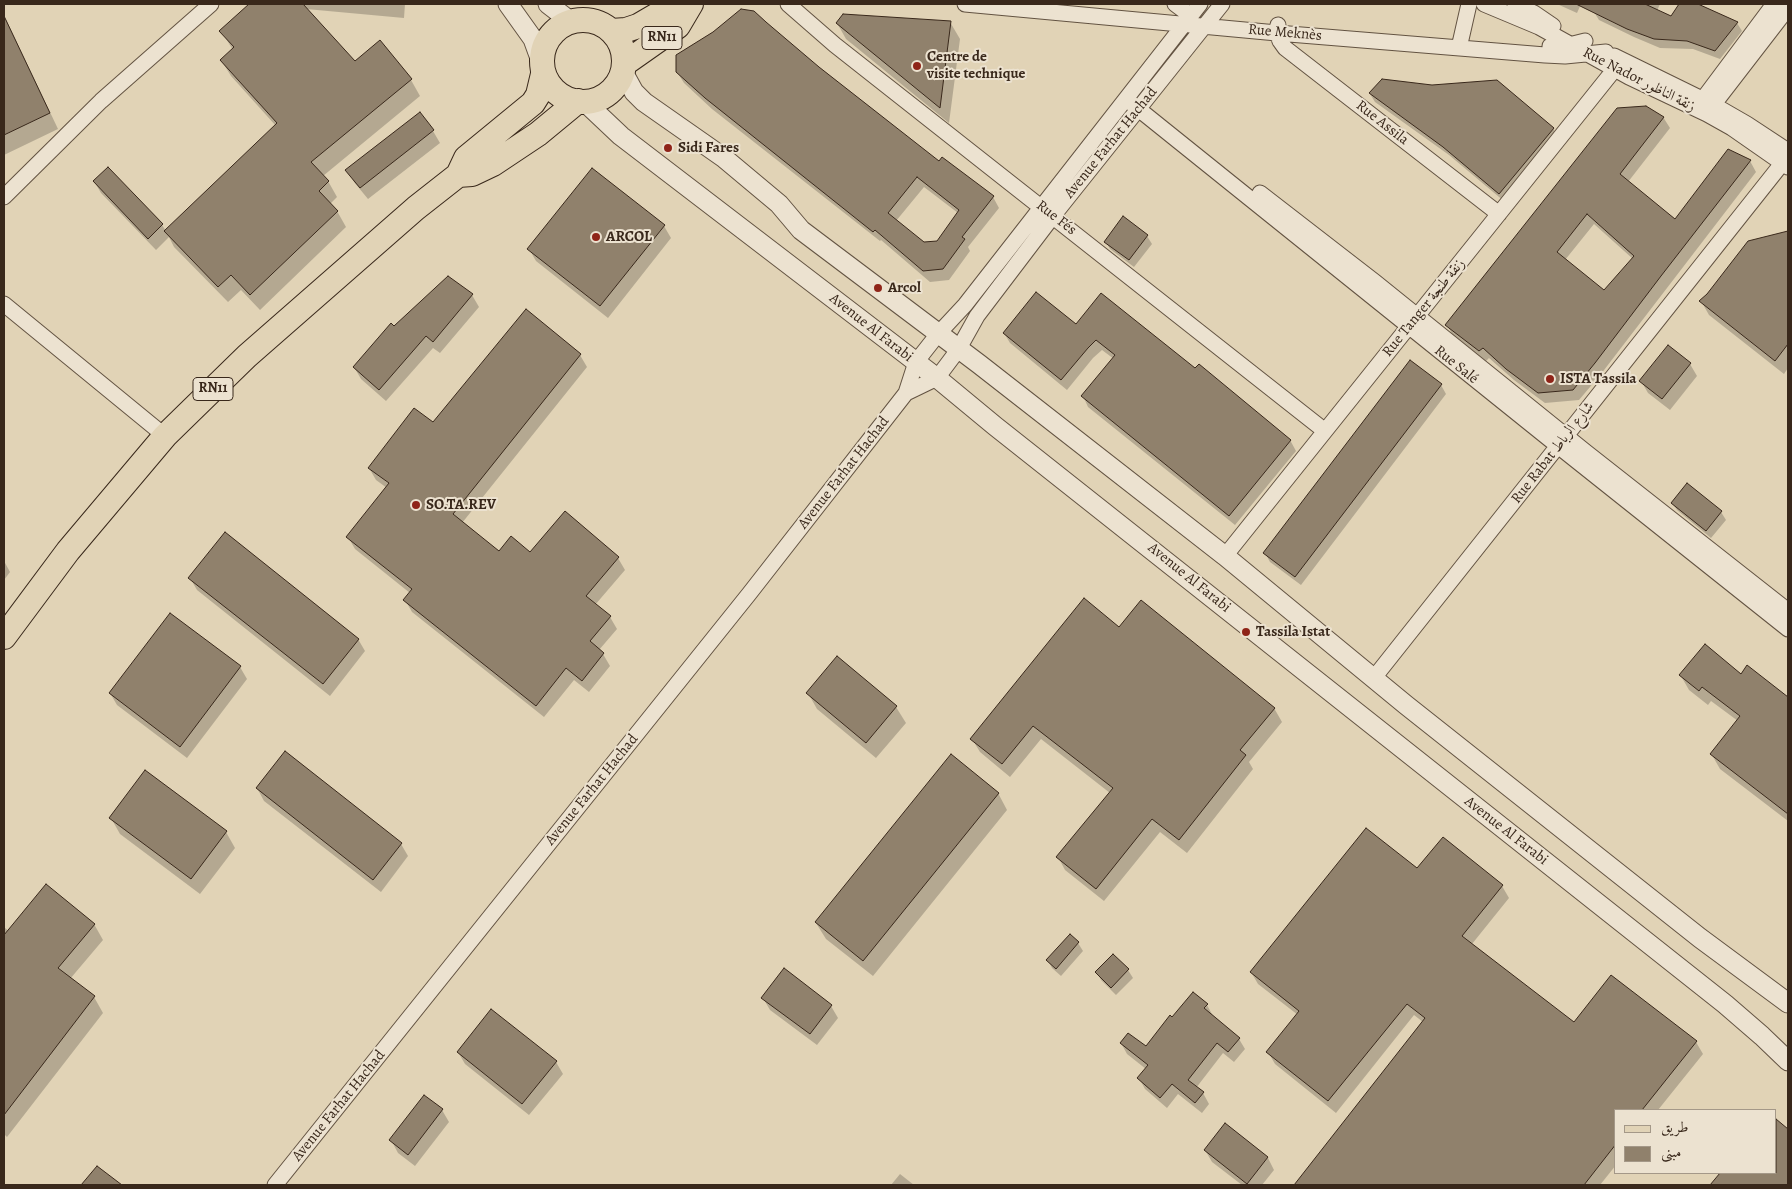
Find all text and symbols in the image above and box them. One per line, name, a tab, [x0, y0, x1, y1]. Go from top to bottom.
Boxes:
street label: Rue Meknès	[1247, 21, 1323, 45]
road number: RN11	[642, 26, 682, 49]
street label: Rue Nador زنقة الناظور	[1580, 44, 1698, 116]
place label: Centre de visite technique	[927, 48, 1026, 83]
marker: Centre de visite technique	[911, 60, 923, 72]
street label: Avenue Farhat Hachad	[1061, 84, 1161, 202]
street label: Rue Assila	[1352, 97, 1412, 149]
place label: Sidi Fares	[678, 139, 739, 157]
marker: Sidi Fares	[662, 142, 674, 154]
street label: Rue Fés	[1032, 197, 1080, 239]
place label: ARCOL	[606, 228, 652, 246]
marker: ARCOL	[590, 231, 602, 243]
street label: Rue Tanger زنقة طنجة	[1379, 255, 1469, 361]
place label: Arcol	[888, 279, 921, 297]
marker: Arcol	[872, 282, 884, 294]
street label: Avenue Al Farabi	[826, 290, 916, 366]
street label: Rue Salé	[1430, 342, 1482, 388]
place label: ISTA Tassila	[1560, 370, 1637, 388]
marker: ISTA Tassila	[1544, 373, 1556, 385]
road number: RN11	[193, 378, 233, 400]
street label: Rue Rabat شارع الرباط	[1508, 399, 1598, 507]
street label: Avenue Farhat Hachad	[795, 413, 893, 533]
place label: SO.TA.REV	[426, 496, 496, 514]
marker: SO.TA.REV	[410, 499, 422, 511]
street label: Avenue Al Farabi	[1144, 539, 1234, 617]
place label: Tassila Istat	[1256, 623, 1330, 641]
marker: Tassila Istat	[1240, 626, 1252, 638]
street label: Avenue Farhat Hachad	[542, 731, 642, 849]
street label: Avenue Al Farabi	[1461, 793, 1551, 869]
street label: Avenue Farhat Hachad	[289, 1047, 389, 1165]
legend	[1614, 1109, 1777, 1174]
text: طريق	[1661, 1117, 1688, 1137]
text: مبنى	[1661, 1142, 1681, 1162]

